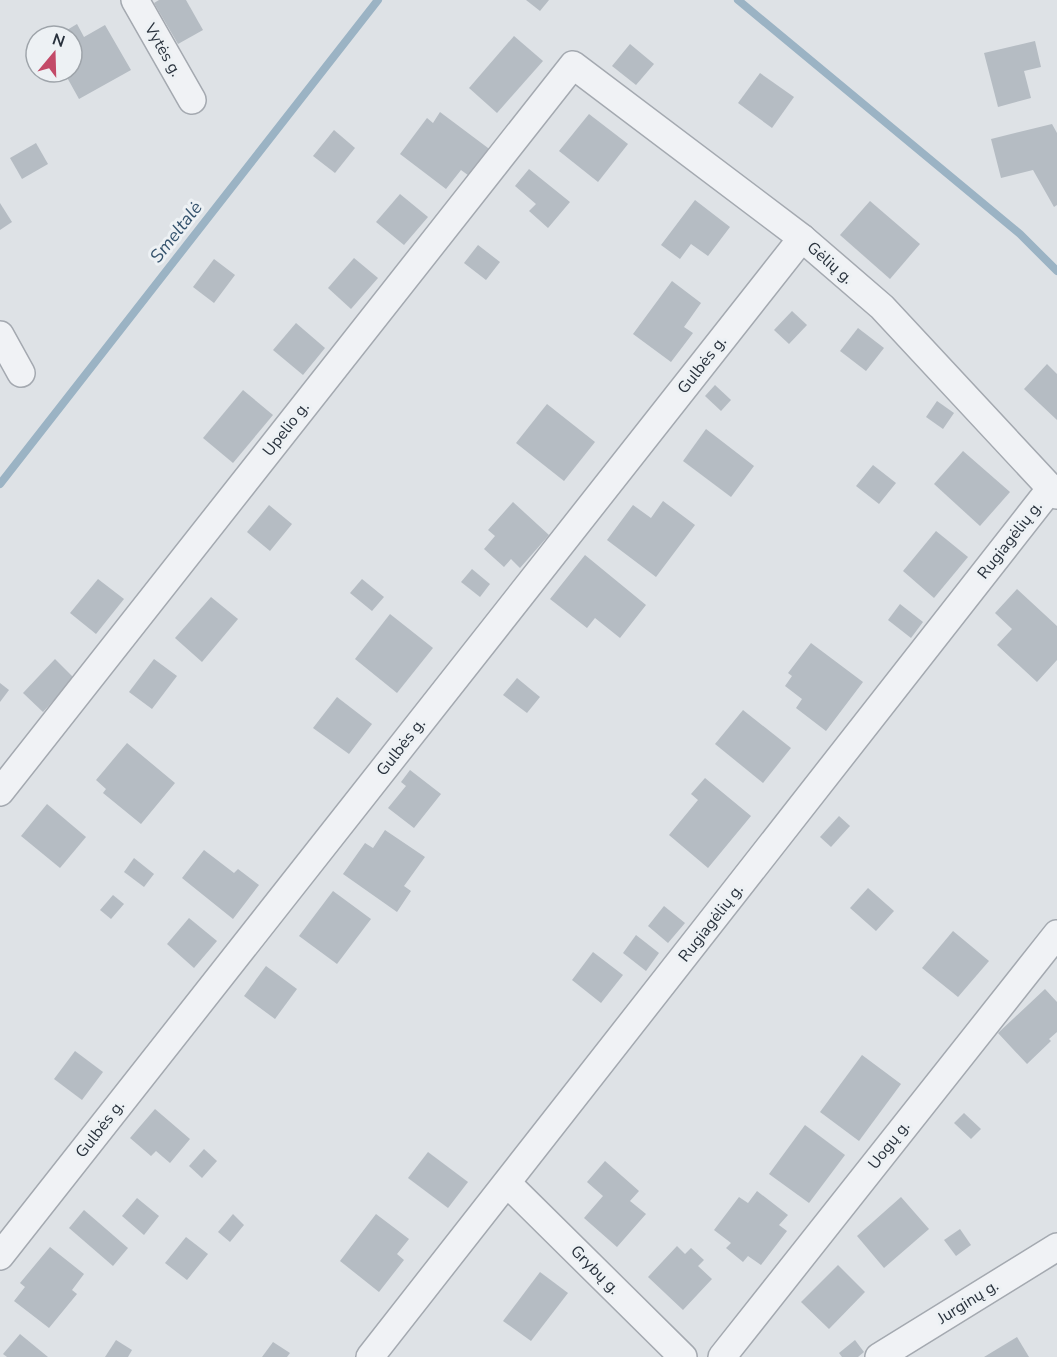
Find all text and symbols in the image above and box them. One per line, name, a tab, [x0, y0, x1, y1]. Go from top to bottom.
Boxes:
street label: Vytės g.	[139, 19, 187, 81]
north arrow	[24, 24, 84, 84]
text: N	[49, 28, 68, 53]
water label: Smeltalė	[144, 196, 208, 268]
street label: Gėlių g.	[802, 237, 858, 289]
street label: Gulbės g.	[672, 331, 732, 399]
street label: Upelio g.	[258, 397, 314, 461]
street label: Rugiagėlių g.	[972, 496, 1048, 584]
street label: Gulbės g.	[371, 713, 431, 781]
street label: Rugiagėlių g.	[673, 879, 749, 967]
street label: Gulbės g.	[70, 1095, 130, 1163]
street label: Uogų g.	[863, 1116, 915, 1174]
street label: Grybų g.	[565, 1240, 625, 1300]
street label: Jurginų g.	[932, 1275, 1003, 1330]

